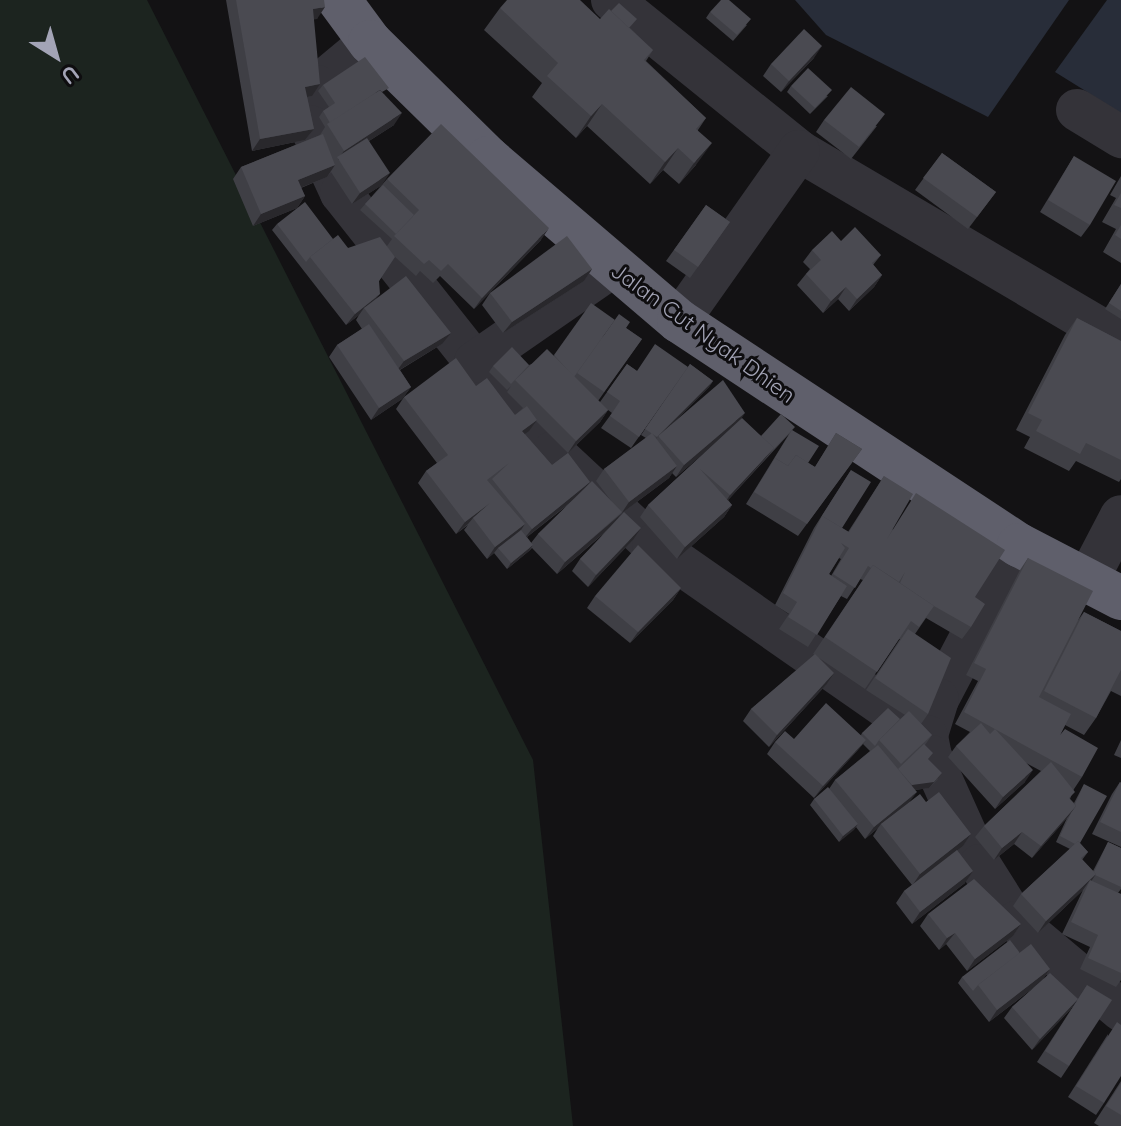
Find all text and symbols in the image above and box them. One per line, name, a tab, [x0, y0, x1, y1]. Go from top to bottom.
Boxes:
north arrow	[16, 16, 96, 96]
text: U	[56, 59, 85, 91]
street label: Jalan Cut Nyak Dhien	[606, 257, 800, 409]

